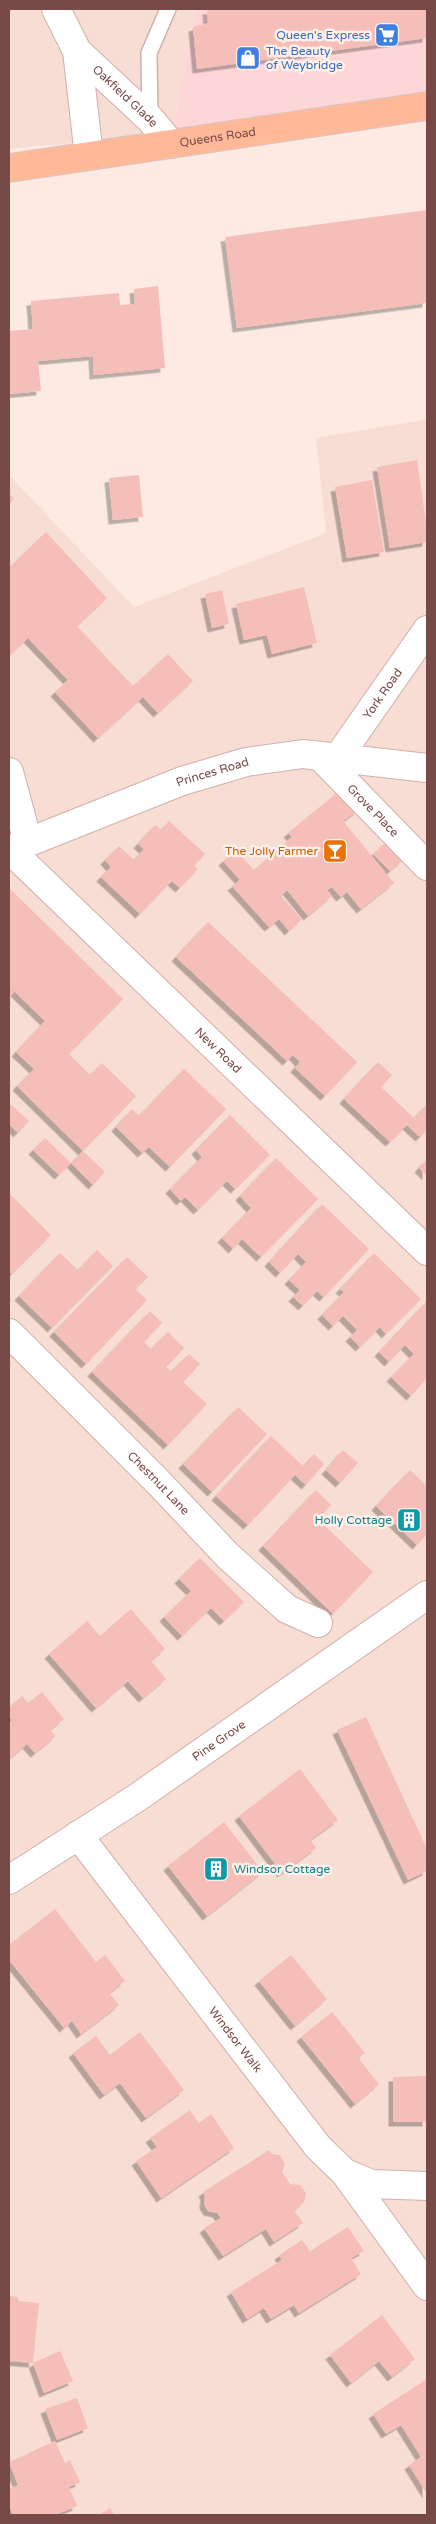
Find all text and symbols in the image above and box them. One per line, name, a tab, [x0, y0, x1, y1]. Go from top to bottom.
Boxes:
supermarket icon: Queen's Express	[374, 22, 400, 48]
place label: Queen's Express	[276, 28, 370, 42]
place label: The Beauty of Weybridge	[266, 44, 343, 72]
shop icon: The Beauty of Weybridge	[235, 45, 261, 71]
street label: Oakfield Glade	[90, 62, 161, 130]
street label: Queens Road	[179, 124, 257, 150]
street label: York Road	[360, 666, 405, 722]
street label: Princes Road	[174, 755, 250, 790]
street label: Grove Place	[344, 781, 402, 840]
bar icon: The Jolly Farmer	[322, 838, 348, 864]
place label: The Jolly Farmer	[225, 844, 318, 858]
street label: New Road	[192, 1025, 244, 1076]
street label: Chestnut Lane	[125, 1449, 193, 1518]
building icon: Holly Cottage	[396, 1507, 422, 1533]
place label: Holly Cottage	[315, 1513, 392, 1527]
street label: Pine Grove	[189, 1717, 248, 1764]
building icon: Windsor Cottage	[203, 1856, 229, 1882]
place label: Windsor Cottage	[234, 1862, 331, 1876]
street label: Windsor Walk	[206, 2004, 265, 2075]

